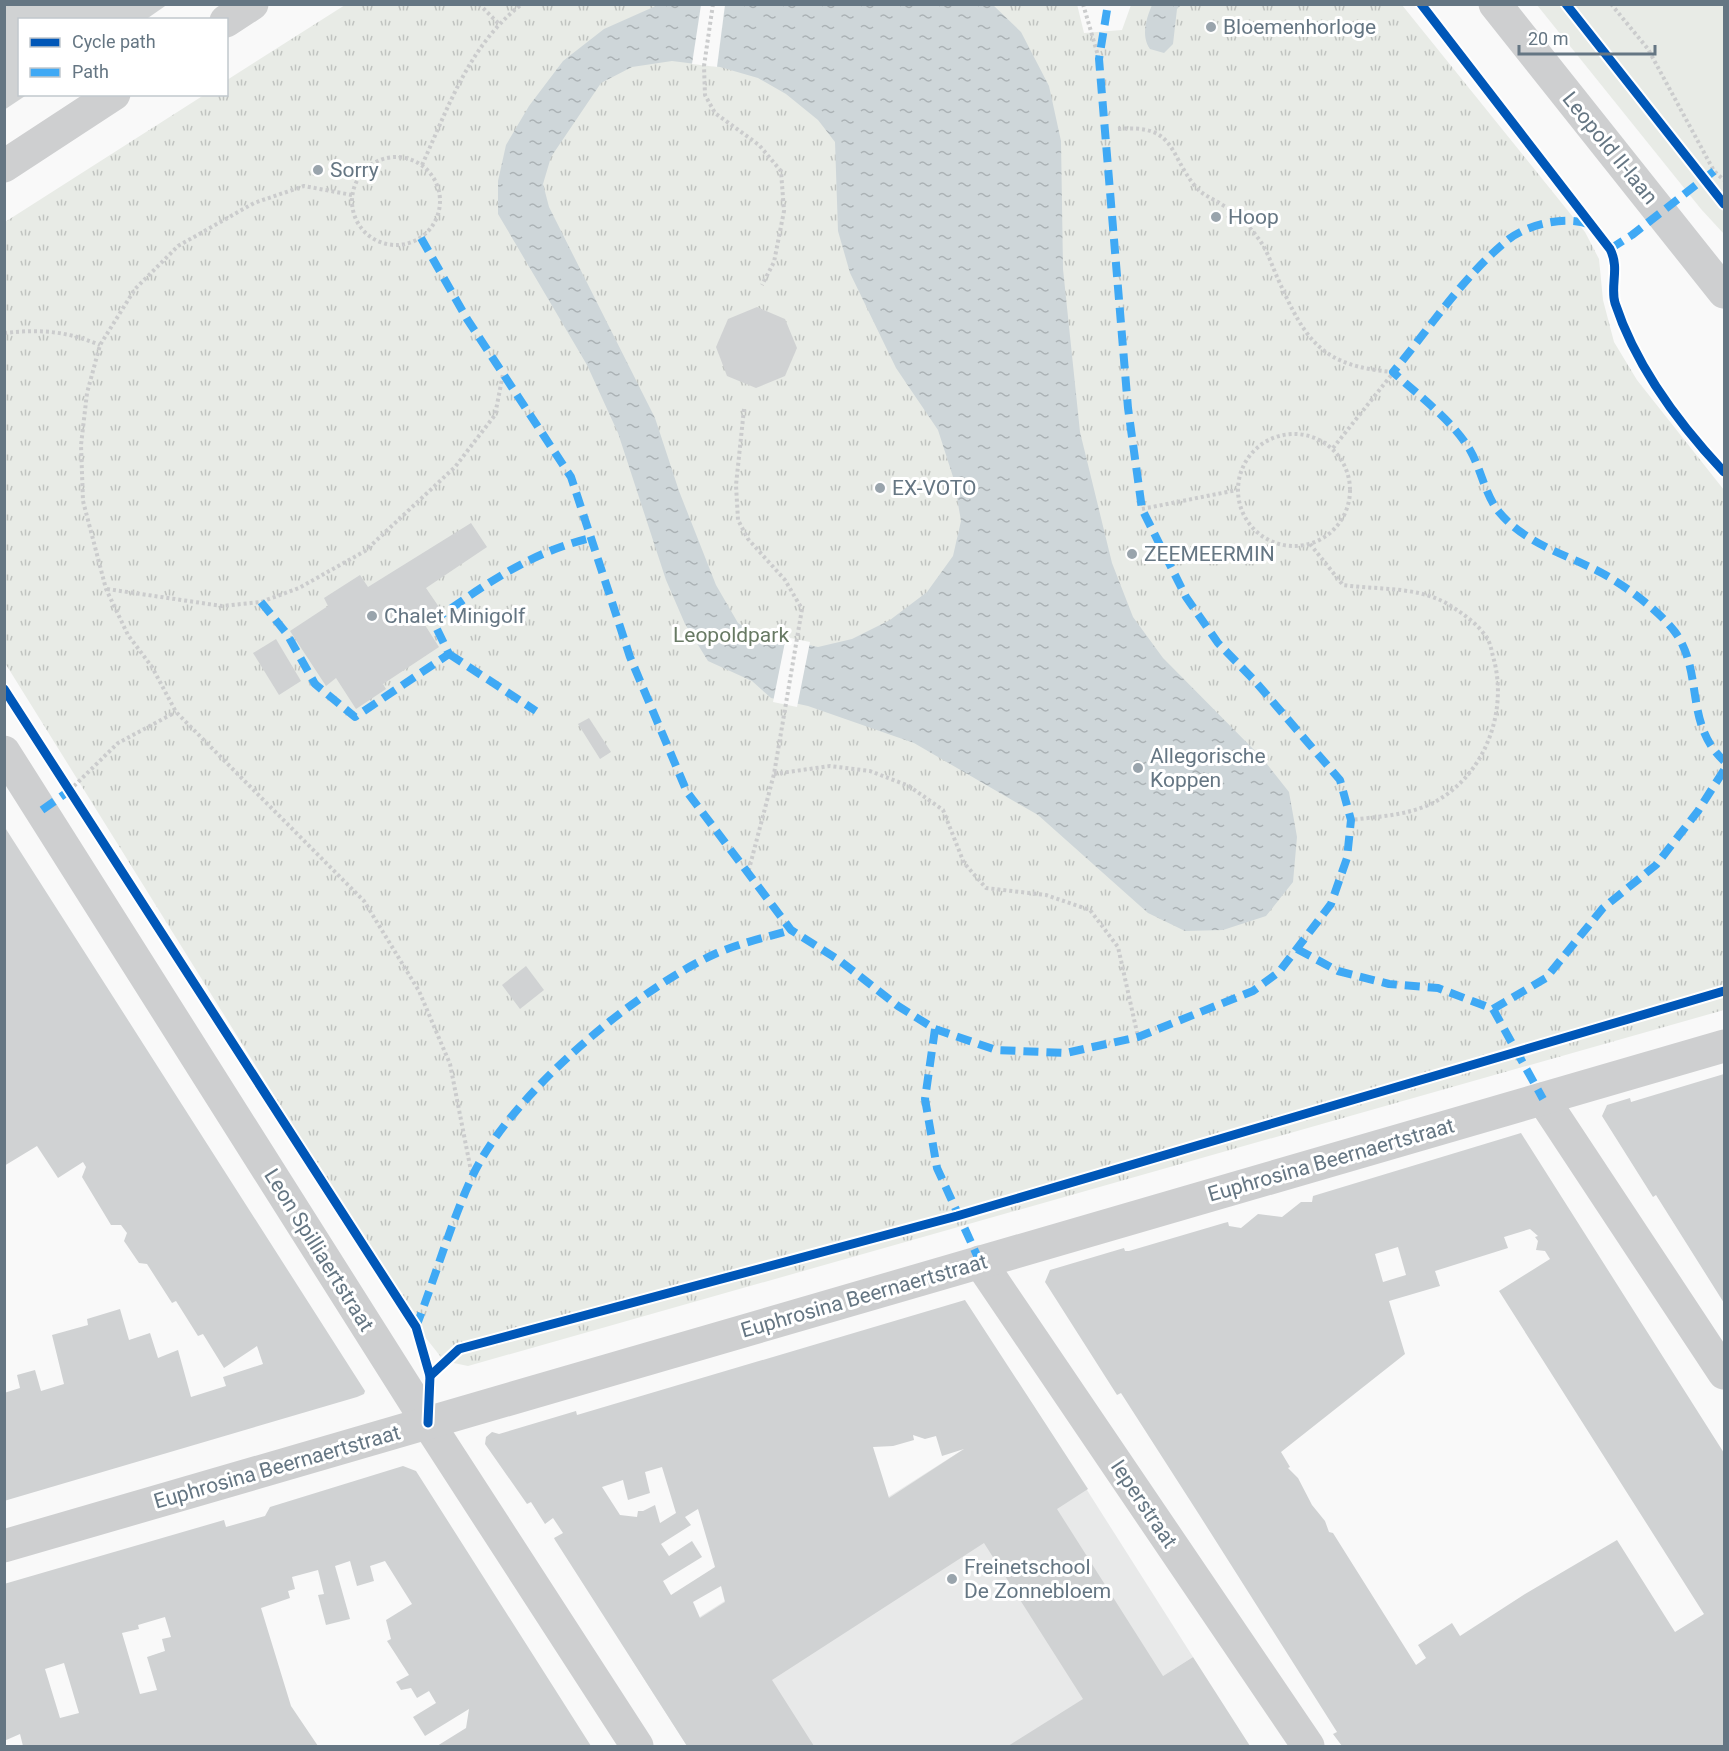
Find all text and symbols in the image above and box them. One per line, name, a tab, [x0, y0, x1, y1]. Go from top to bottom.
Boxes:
place label: Bloemenhorloge	[1223, 15, 1376, 39]
legend	[18, 18, 228, 96]
scale bar	[1519, 18, 1656, 56]
marker: Bloemenhorloge	[1204, 20, 1218, 34]
text: 20 m	[1528, 28, 1568, 49]
text: Cycle path	[72, 31, 156, 52]
text: Path	[72, 61, 109, 82]
street label: Leopold II-laan	[1558, 87, 1662, 209]
place label: Sorry	[330, 158, 379, 182]
marker: Sorry	[311, 163, 325, 177]
place label: Hoop	[1228, 205, 1279, 229]
marker: Hoop	[1209, 210, 1223, 224]
place label: EX-VOTO	[892, 476, 977, 500]
marker: EX-VOTO	[873, 481, 887, 495]
place label: ZEEMEERMIN	[1144, 542, 1275, 566]
marker: ZEEMEERMIN	[1125, 547, 1139, 561]
place label: Chalet Minigolf	[384, 604, 526, 628]
marker: Chalet Minigolf	[365, 609, 379, 623]
park label: Leopoldpark	[673, 623, 789, 647]
place label: Allegorische Koppen	[1150, 744, 1266, 792]
marker: Allegorische Koppen	[1131, 761, 1145, 775]
street label: Euphrosina Beernaertstraat	[1205, 1113, 1457, 1207]
street label: Leon Spilliaertstraat	[259, 1164, 379, 1336]
street label: Euphrosina Beernaertstraat	[738, 1249, 990, 1343]
street label: Euphrosina Beernaertstraat	[151, 1420, 403, 1514]
street label: Ieperstraat	[1106, 1455, 1182, 1553]
place label: Freinetschool De Zonnebloem	[964, 1555, 1111, 1603]
marker: Freinetschool De Zonnebloem	[945, 1572, 959, 1586]

